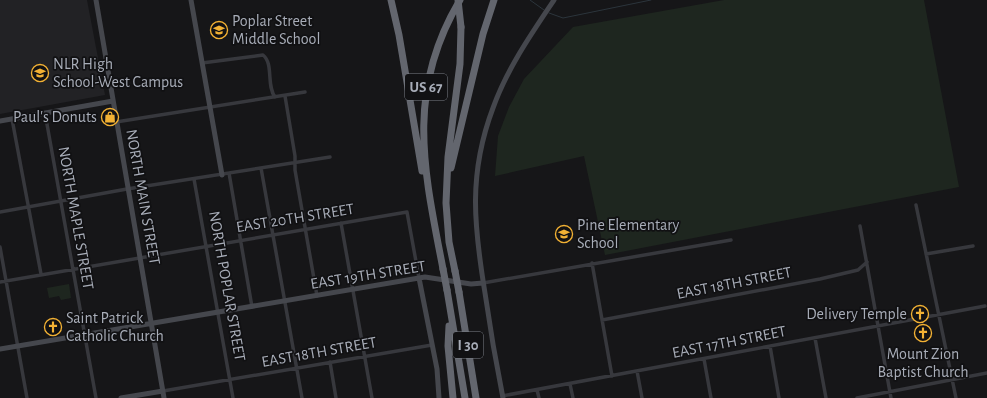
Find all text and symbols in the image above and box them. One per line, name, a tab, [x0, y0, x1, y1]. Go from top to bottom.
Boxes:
place label: Poplar Street Middle School	[232, 13, 320, 47]
school or university icon: Poplar Street Middle School	[209, 20, 229, 40]
place label: NLR High School-West Campus	[53, 56, 183, 90]
school or university icon: NLR High School-West Campus	[30, 63, 50, 83]
road number: US 67	[405, 74, 447, 100]
shop icon: Paul's Donuts	[100, 107, 120, 127]
place label: Paul's Donuts	[13, 109, 97, 125]
street label: NORTH MAIN STREET	[123, 128, 163, 266]
street label: NORTH MAPLE STREET	[56, 145, 96, 291]
street label: EAST 20TH STREET	[235, 201, 355, 235]
street label: NORTH POPLAR STREET	[206, 210, 248, 362]
place label: Pine Elementary School	[577, 217, 680, 251]
school or university icon: Pine Elementary School	[554, 224, 574, 244]
street label: EAST 19TH STREET	[309, 258, 427, 292]
street label: EAST 18TH STREET	[675, 264, 793, 302]
church icon: Delivery Temple	[910, 304, 930, 324]
place label: Delivery Temple	[806, 306, 907, 323]
place label: Saint Patrick Catholic Church	[66, 310, 164, 344]
church icon: Saint Patrick Catholic Church	[43, 317, 63, 337]
street label: EAST 17TH STREET	[671, 323, 787, 361]
church icon: Mount Zion Baptist Church	[913, 323, 933, 343]
road number: I 30	[453, 332, 483, 358]
street label: EAST 18TH STREET	[260, 334, 378, 370]
place label: Mount Zion Baptist Church	[877, 346, 969, 380]

